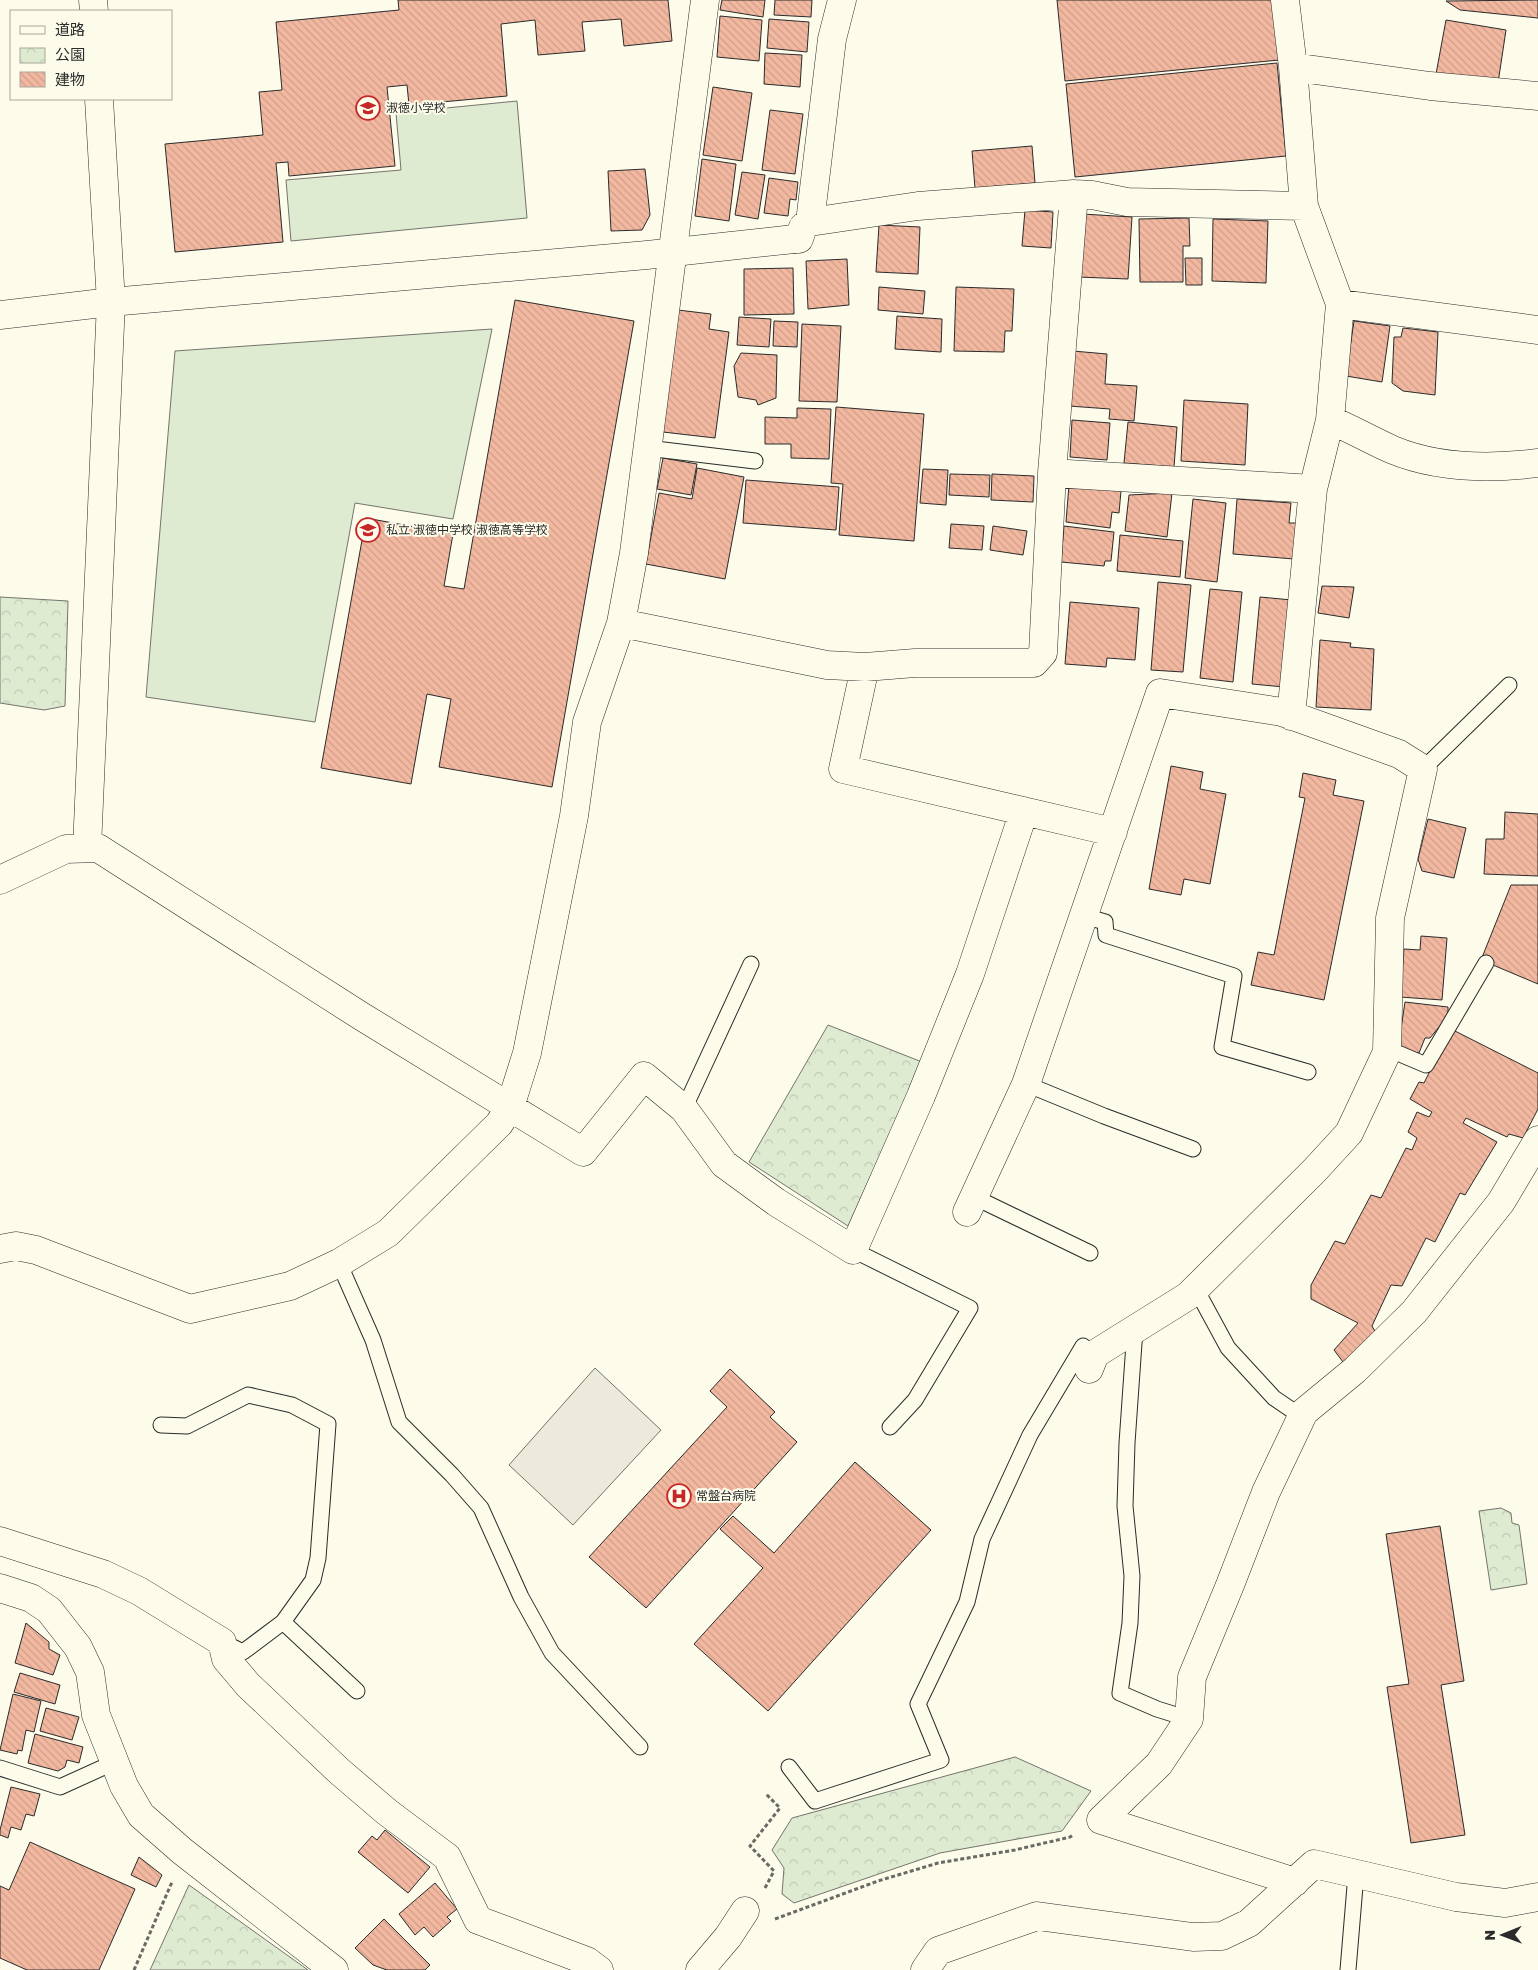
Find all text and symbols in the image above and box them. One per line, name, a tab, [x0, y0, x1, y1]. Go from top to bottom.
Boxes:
legend	[10, 10, 172, 100]
text: 道路	[55, 20, 85, 38]
text: 公園	[55, 45, 85, 63]
text: 建物	[55, 70, 85, 88]
school or university icon: 淑徳小学校	[355, 95, 381, 121]
place label: 淑徳小学校	[386, 100, 446, 115]
school or university icon: 私立 淑徳中学校 淑徳高等学校	[355, 517, 381, 543]
place label: 私立 淑徳中学校 淑徳高等学校	[386, 522, 548, 537]
hospital icon: 常盤台病院	[666, 1483, 692, 1509]
place label: 常盤台病院	[696, 1488, 756, 1503]
north arrow	[1478, 1910, 1528, 1960]
text: N	[1481, 1930, 1498, 1941]

